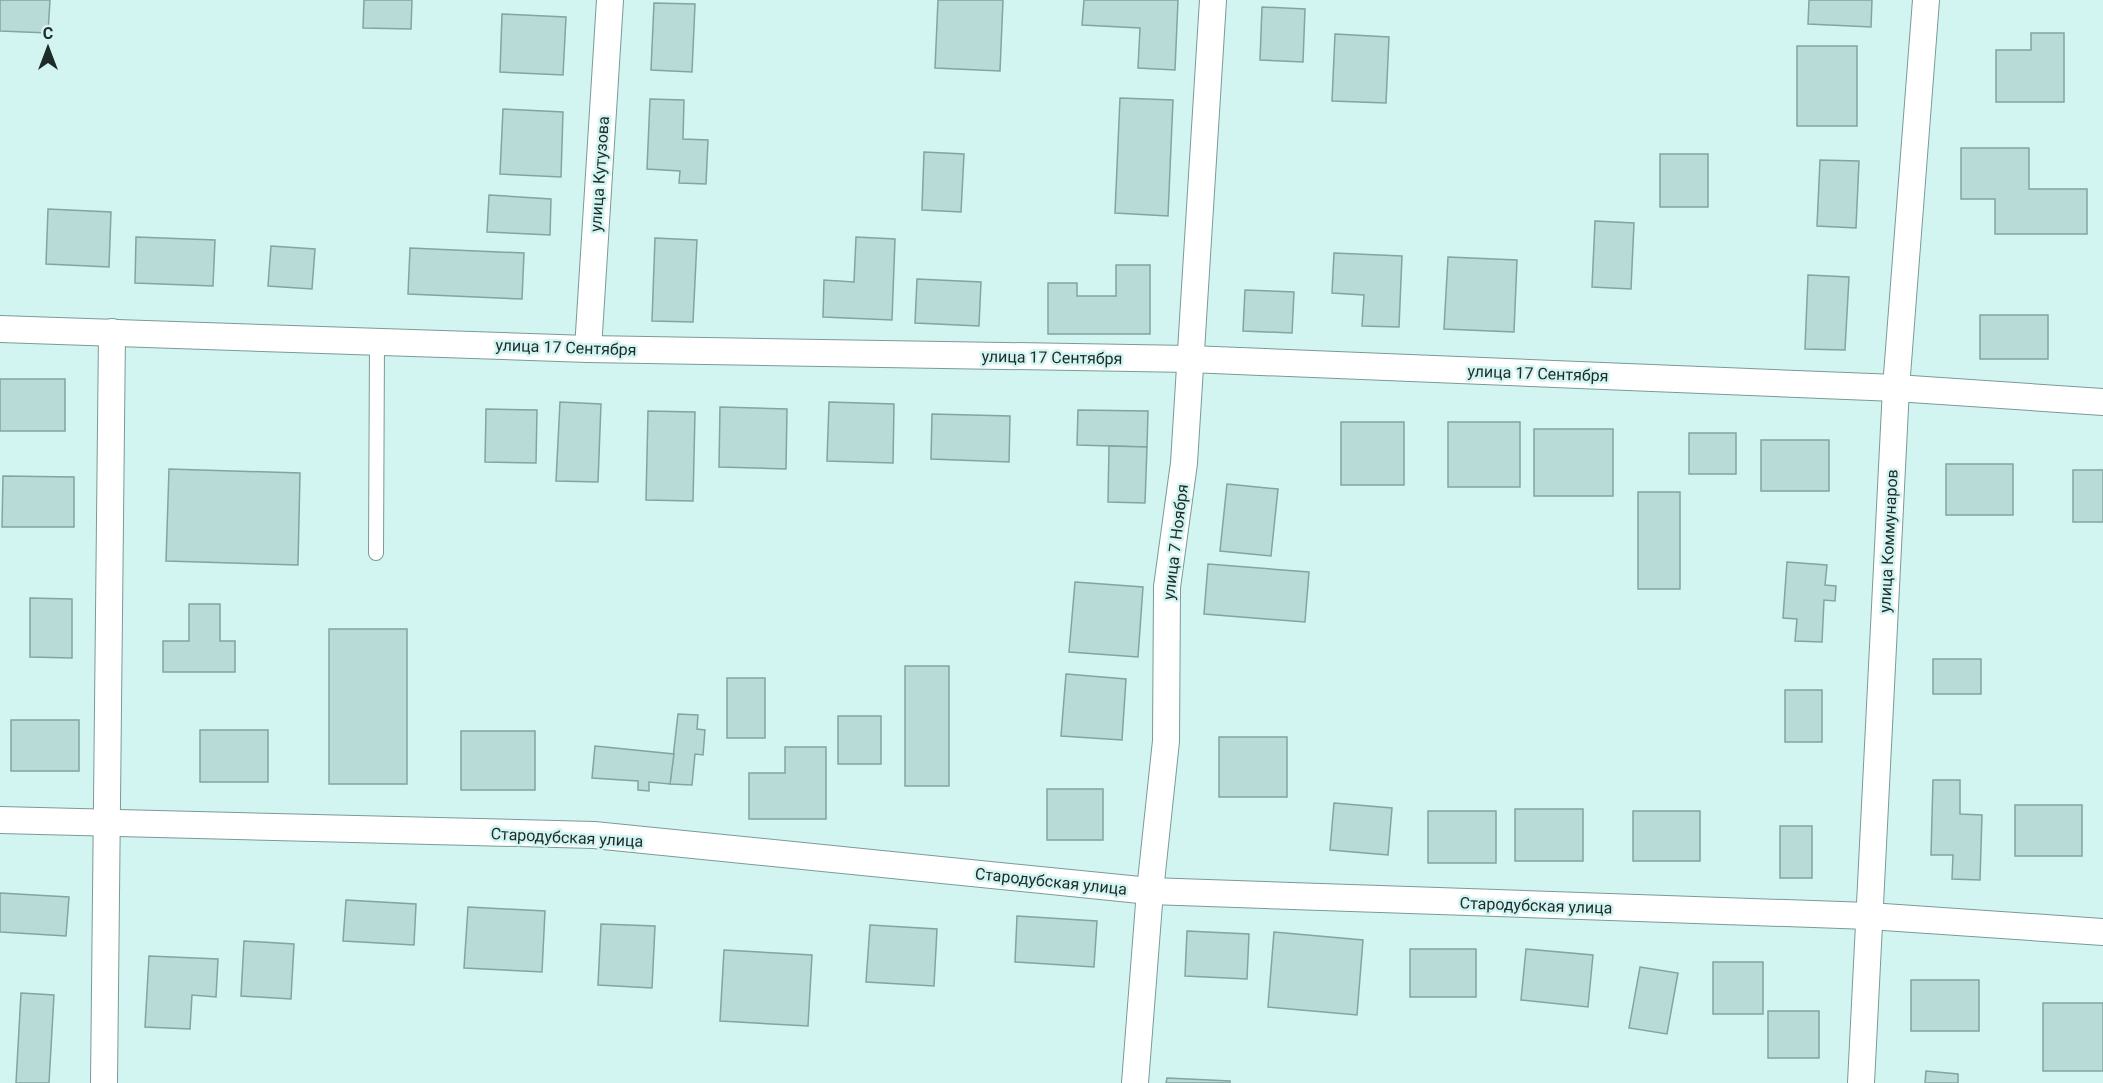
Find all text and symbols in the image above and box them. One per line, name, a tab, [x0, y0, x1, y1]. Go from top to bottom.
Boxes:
north arrow	[18, 18, 78, 78]
text: С	[43, 24, 53, 43]
street label: улица Кутузова	[586, 116, 613, 233]
street label: улица 17 Сентября	[495, 336, 637, 359]
street label: улица 17 Сентября	[981, 347, 1123, 368]
street label: улица 17 Сентября	[1467, 362, 1609, 385]
street label: улица Коммунаров	[1875, 469, 1902, 613]
street label: улица 7 Ноября	[1159, 483, 1192, 601]
street label: Стародубская улица	[490, 824, 644, 851]
street label: Стародубская улица	[974, 864, 1128, 899]
street label: Стародубская улица	[1459, 893, 1613, 918]

